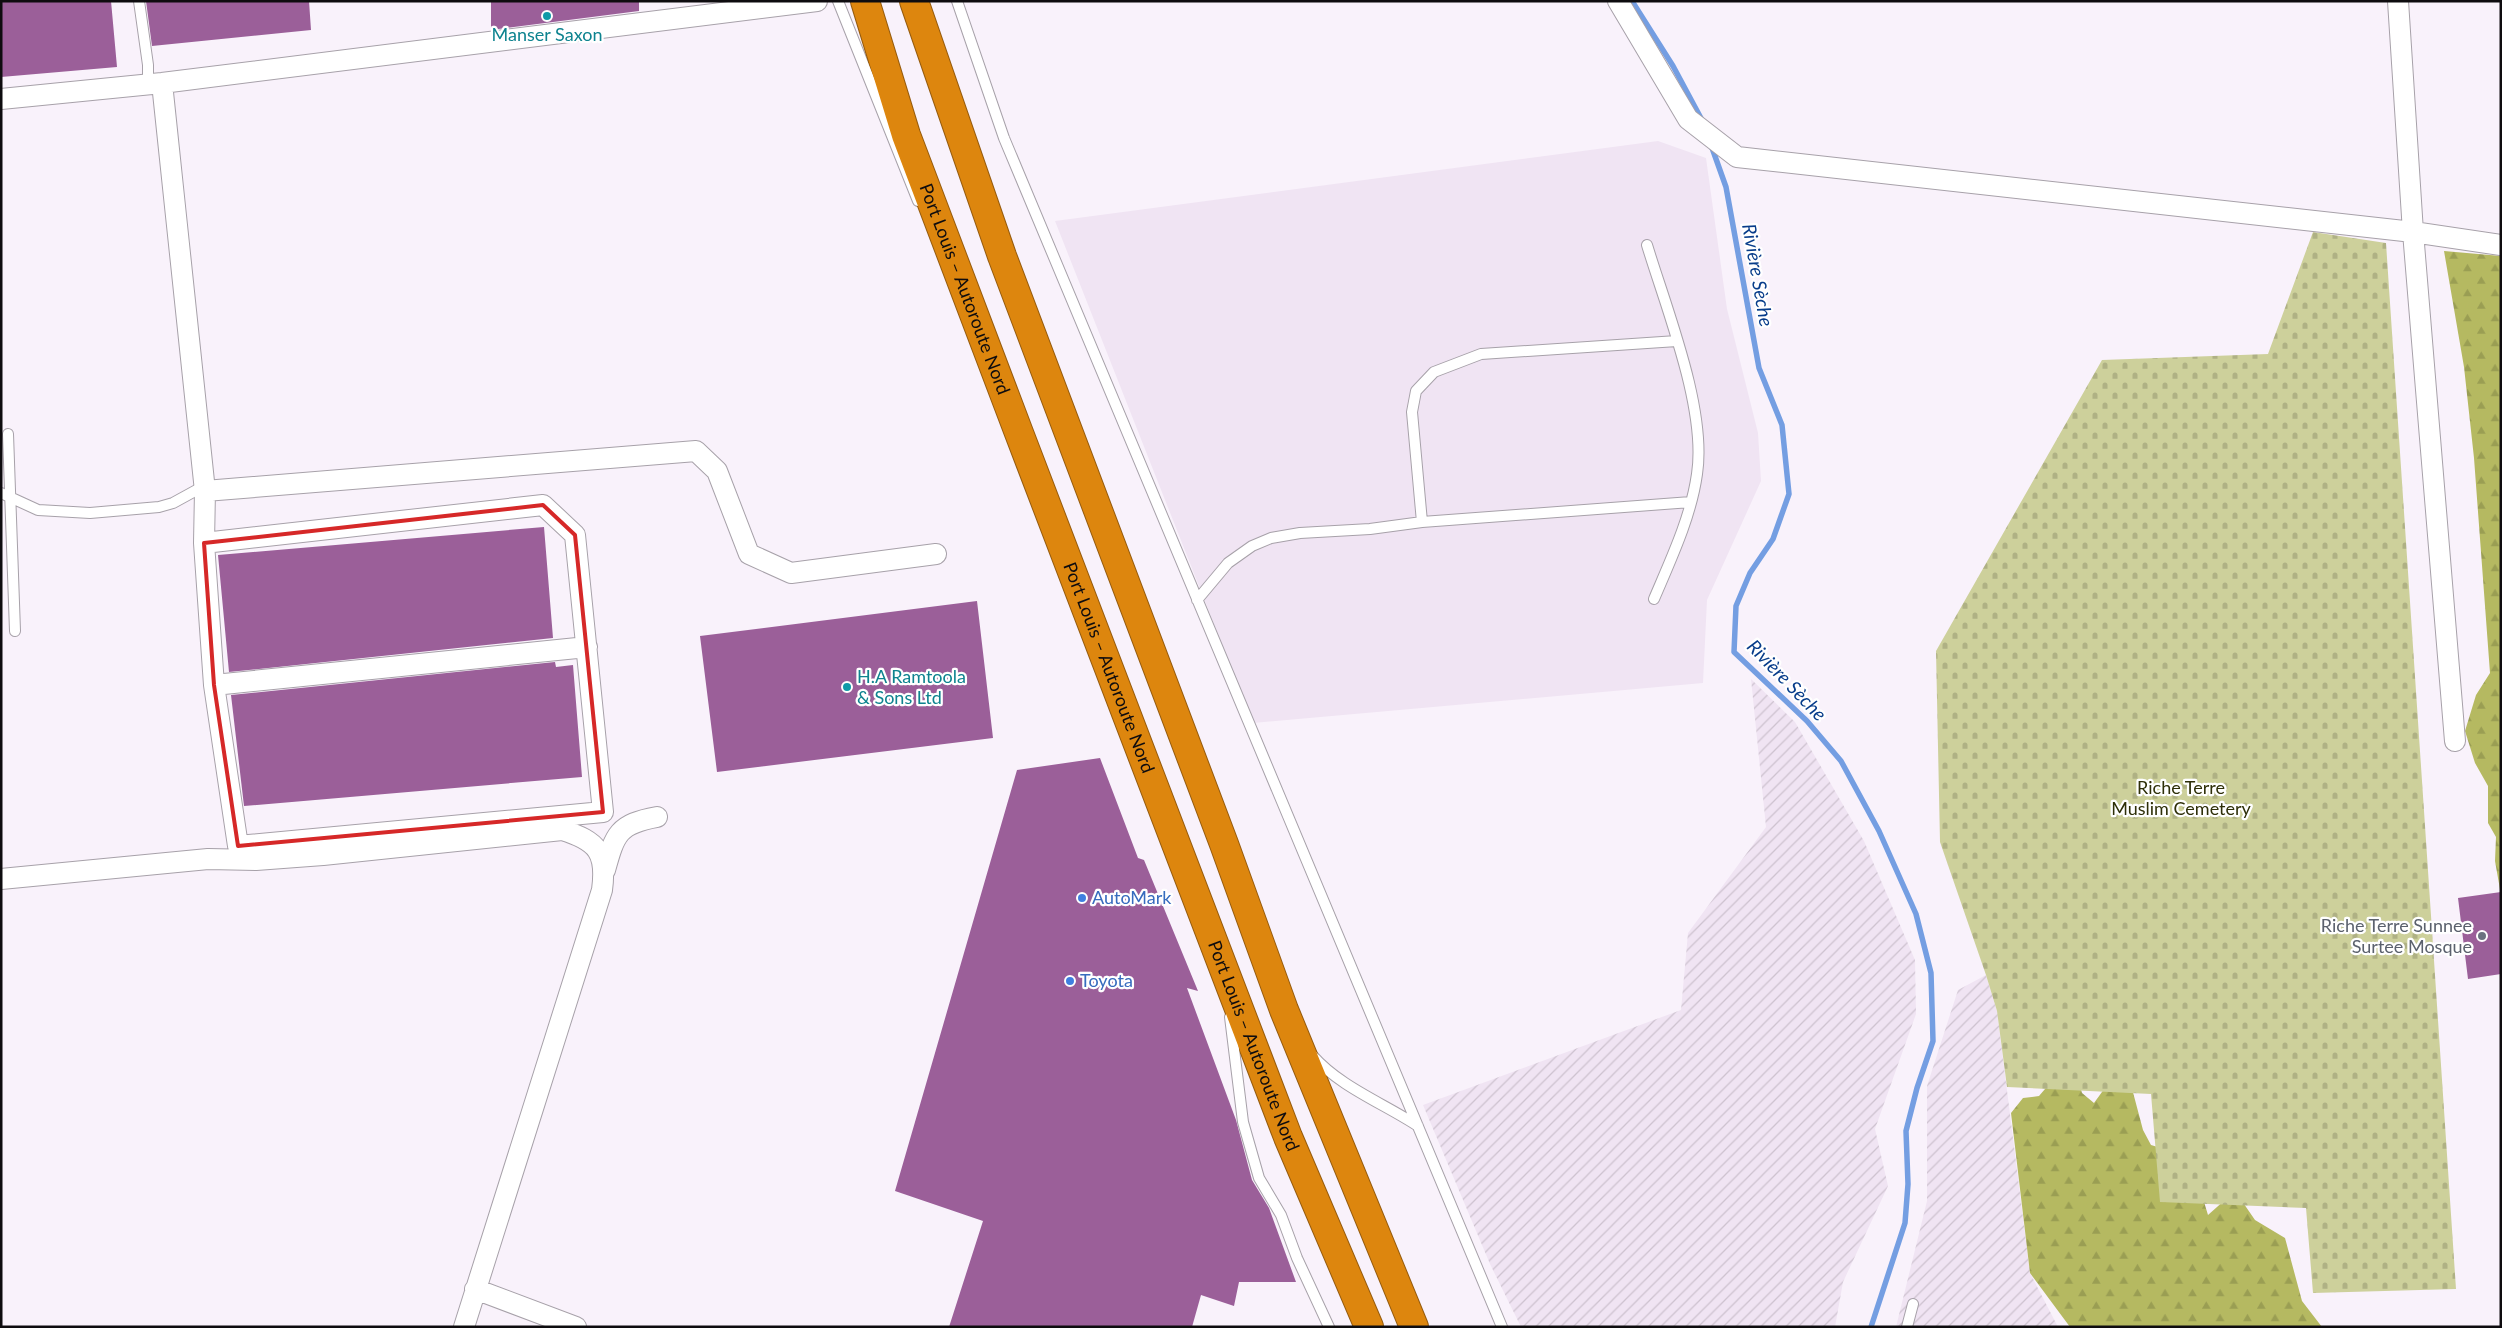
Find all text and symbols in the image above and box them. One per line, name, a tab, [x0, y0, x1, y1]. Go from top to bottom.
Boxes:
marker: Manser Saxon	[541, 10, 553, 22]
place label: Manser Saxon	[492, 23, 602, 45]
street label: Port Louis – Autoroute Nord	[915, 180, 1015, 397]
water label: Rivière Sèche	[1738, 222, 1779, 328]
street label: Port Louis – Autoroute Nord	[1059, 559, 1160, 776]
water label: Rivière Sèche	[1743, 634, 1832, 725]
place label: H.A Ramtoola & Sons Ltd	[857, 665, 966, 708]
marker: H.A Ramtoola & Sons Ltd	[841, 681, 853, 693]
park label: Riche Terre Muslim Cemetery	[2111, 776, 2252, 819]
place label: AutoMark	[1092, 886, 1172, 908]
marker: AutoMark	[1076, 892, 1088, 904]
place label: Riche Terre Sunnee Surtee Mosque	[2321, 914, 2472, 957]
marker: Riche Terre Sunnee Surtee Mosque	[2476, 930, 2488, 942]
street label: Port Louis – Autoroute Nord	[1204, 937, 1305, 1154]
place label: Toyota	[1080, 969, 1133, 991]
marker: Toyota	[1064, 975, 1076, 987]

